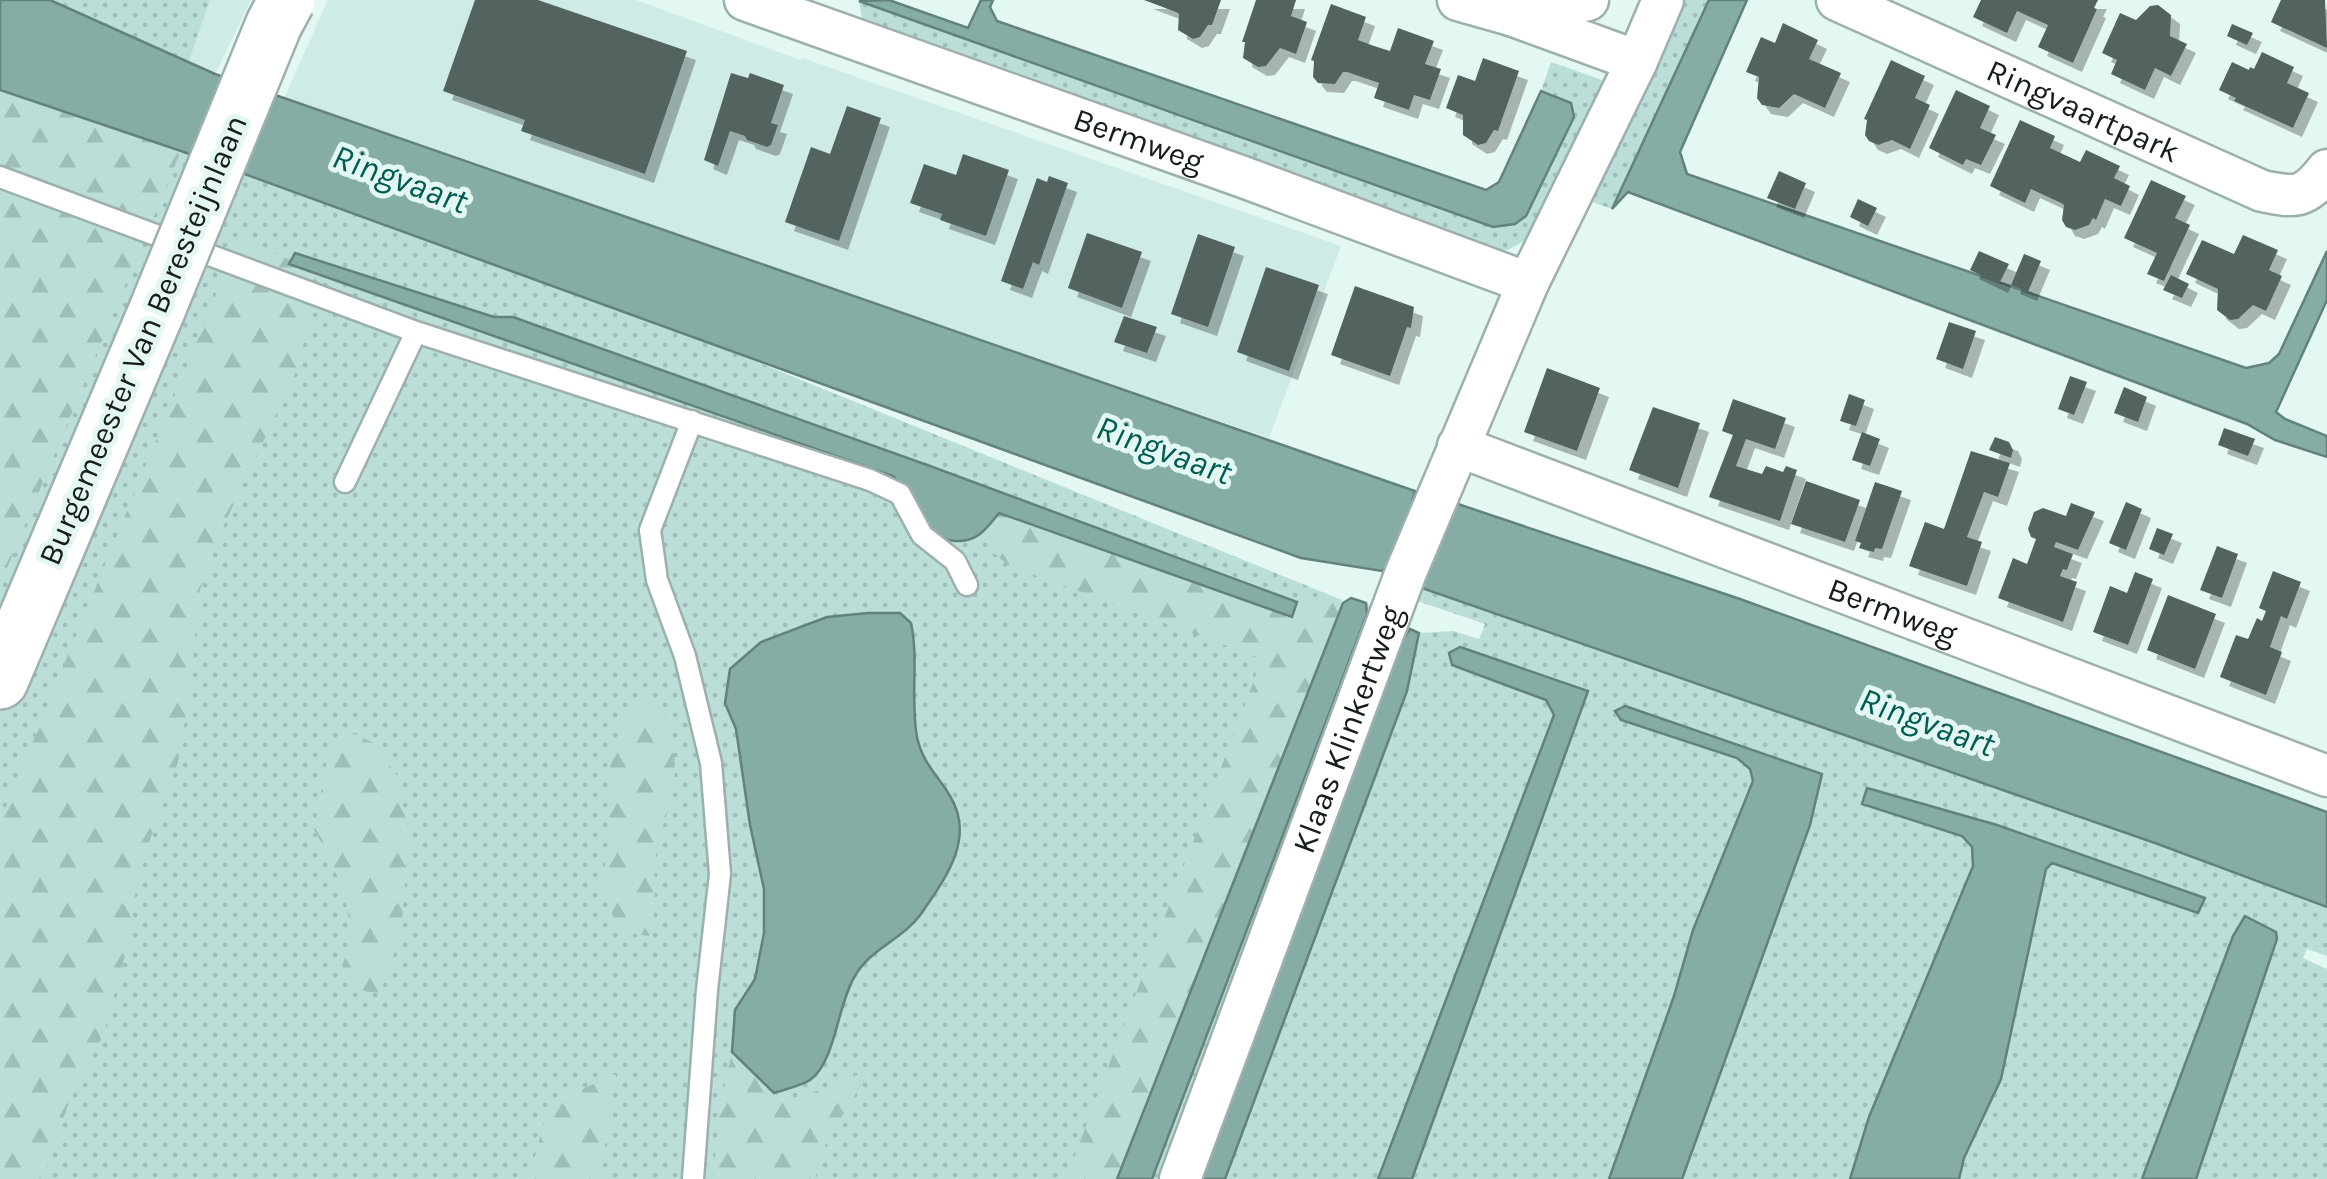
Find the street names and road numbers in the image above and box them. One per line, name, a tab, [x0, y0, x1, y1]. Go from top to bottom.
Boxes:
street label: Ringvaartpark	[1981, 51, 2185, 170]
street label: Bermweg	[1069, 100, 1209, 180]
street label: Burgemeester Van Beresteijnlaan	[31, 109, 255, 571]
street label: Bermweg	[1823, 570, 1963, 652]
street label: Klaas Klinkertweg	[1285, 600, 1410, 858]

